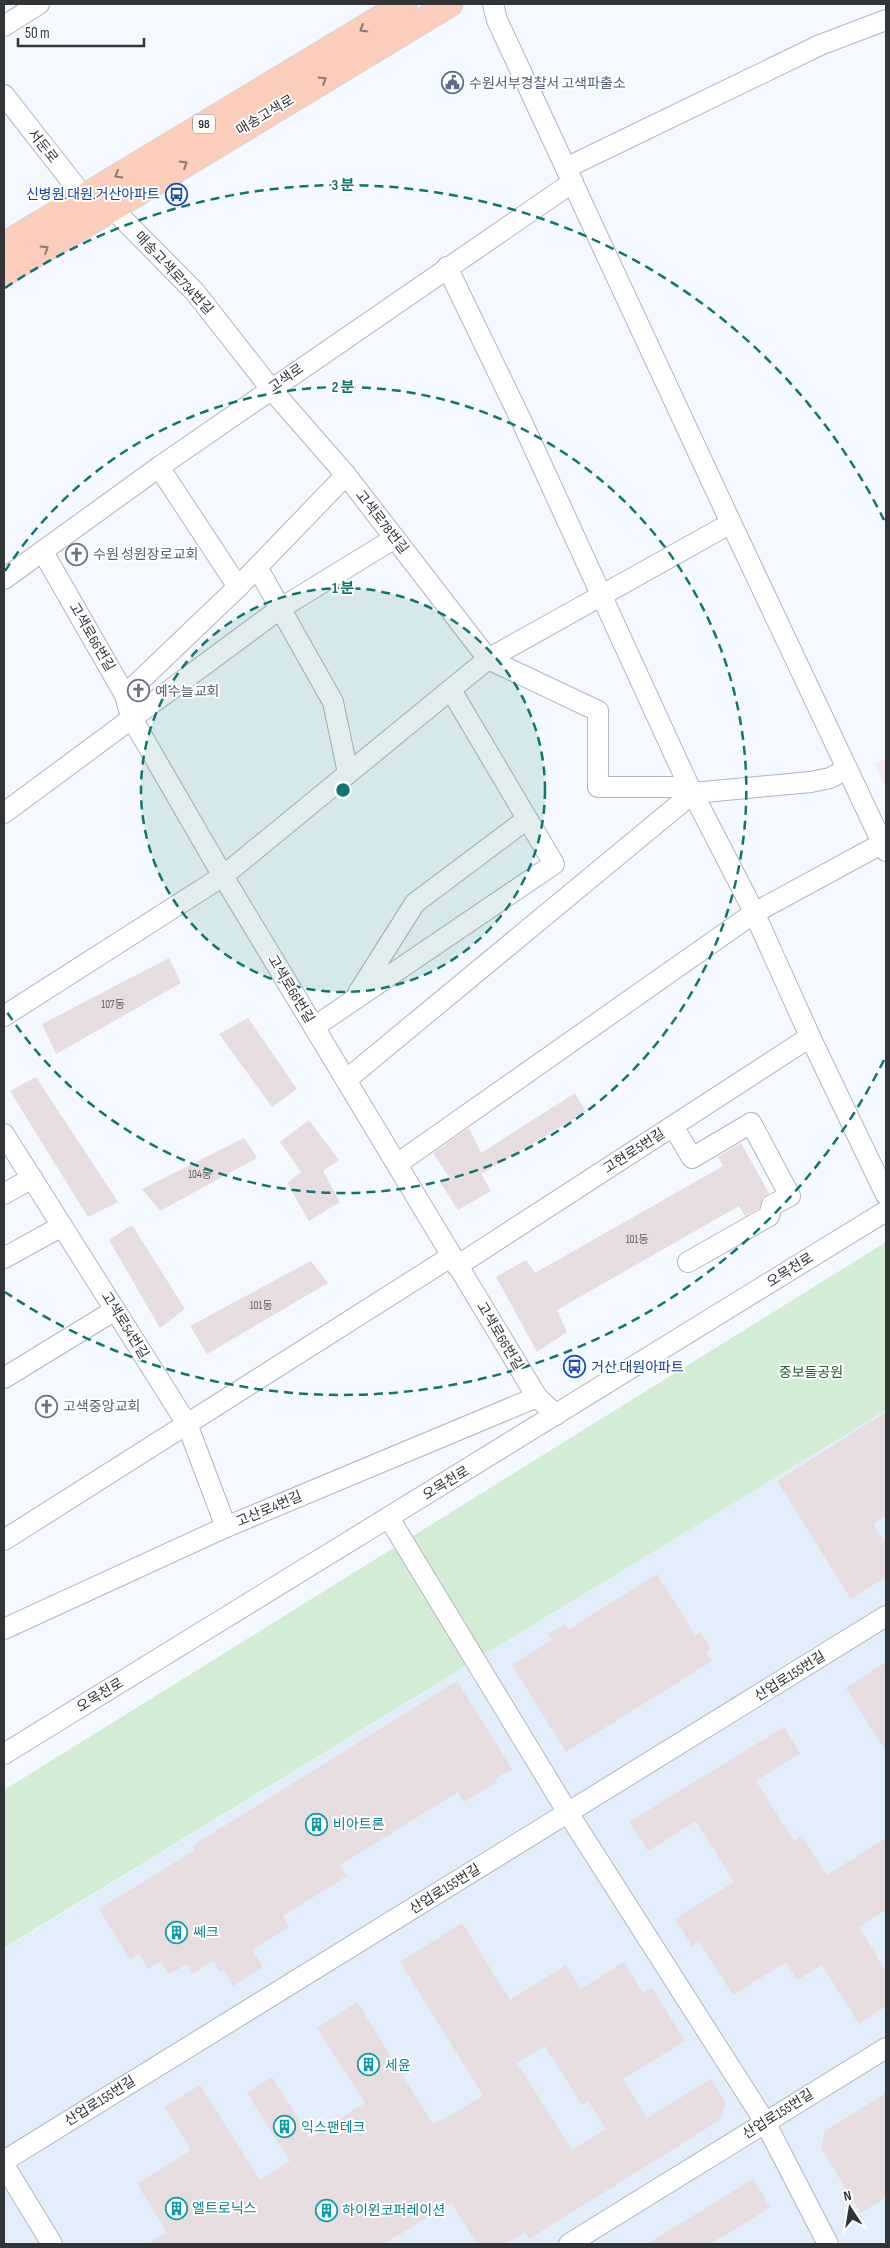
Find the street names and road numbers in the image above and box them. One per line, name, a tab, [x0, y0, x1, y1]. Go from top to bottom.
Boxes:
street label: 매송고색로	[233, 91, 297, 139]
road number: 98	[193, 115, 215, 134]
street label: 서둔로	[24, 126, 62, 167]
street label: 매송고색로734번길	[131, 228, 217, 318]
street label: 고색로	[265, 360, 307, 396]
street label: 고색로78번길	[352, 487, 412, 557]
street label: 고색로66번길	[65, 600, 119, 674]
street label: 고색로66번길	[264, 952, 318, 1026]
street label: 고현로5번길	[600, 1125, 668, 1177]
street label: 오목천로	[764, 1249, 816, 1291]
street label: 고색로54번길	[98, 1288, 152, 1362]
street label: 고색로66번길	[473, 1299, 527, 1373]
street label: 오목천로	[420, 1462, 473, 1504]
street label: 고산로4번길	[233, 1487, 305, 1531]
street label: 산업로155번길	[751, 1647, 829, 1705]
street label: 오목천로	[74, 1674, 127, 1716]
street label: 산업로155번길	[406, 1860, 484, 1918]
street label: 산업로155번길	[61, 2072, 139, 2130]
street label: 산업로155번길	[739, 2085, 817, 2143]

